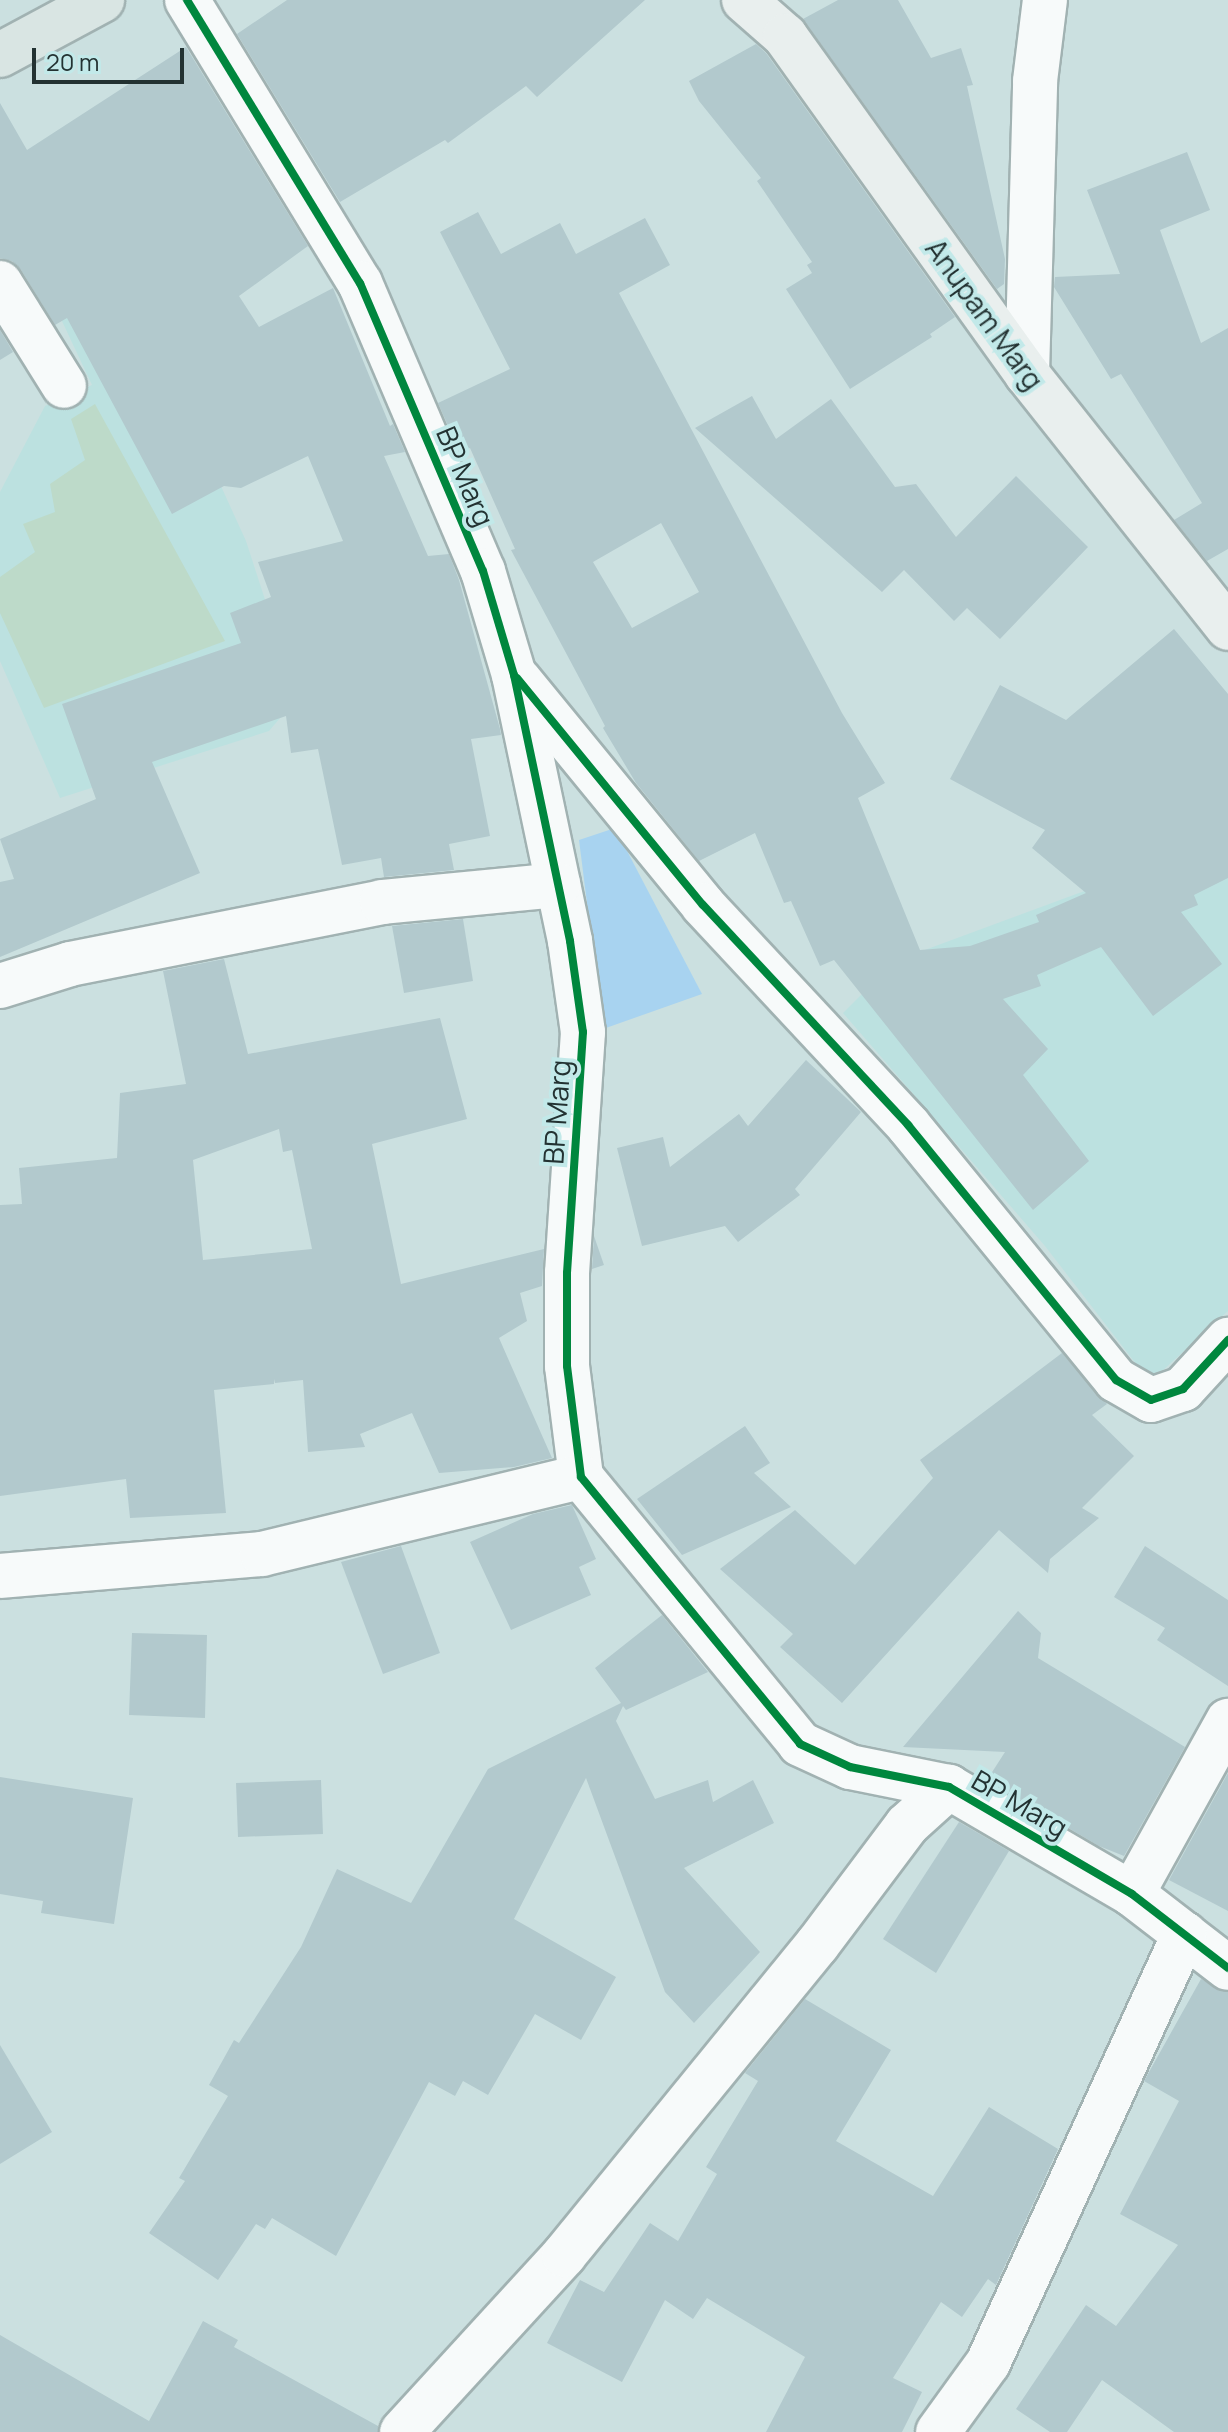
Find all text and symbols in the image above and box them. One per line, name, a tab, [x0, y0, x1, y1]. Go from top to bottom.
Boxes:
scale bar	[36, 32, 188, 82]
text: 20 m	[46, 45, 99, 78]
street label: Anupam Marg	[919, 232, 1051, 396]
street label: BP Marg	[430, 421, 502, 531]
street label: BP Marg	[536, 1059, 576, 1165]
street label: BP Marg	[966, 1762, 1074, 1844]

